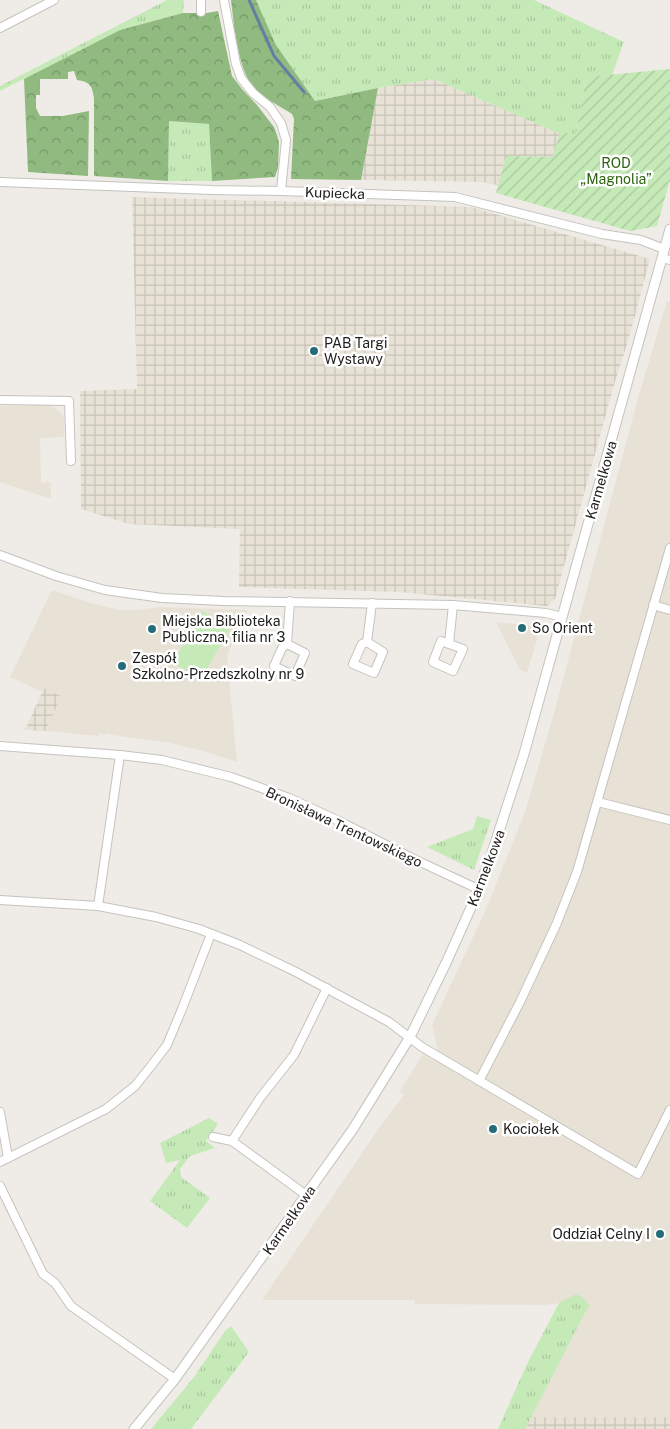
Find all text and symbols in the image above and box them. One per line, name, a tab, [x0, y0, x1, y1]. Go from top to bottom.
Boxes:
park label: ROD „Magnolia”	[580, 155, 652, 187]
street label: Kupiecka	[305, 184, 365, 202]
place label: PAB Targi Wystawy	[324, 335, 387, 367]
marker: PAB Targi Wystawy	[308, 345, 320, 357]
street label: Karmelkowa	[582, 439, 620, 521]
place label: Miejska Biblioteka Publiczna, filia nr 3	[162, 613, 286, 645]
place label: So Orient	[532, 620, 593, 636]
marker: So Orient	[516, 622, 528, 634]
marker: Miejska Biblioteka Publiczna, filia nr 3	[146, 623, 158, 635]
place label: Zespół Szkolno-Przedszkolny nr 9	[132, 650, 304, 682]
marker: Zespół Szkolno-Przedszkolny nr 9	[116, 660, 128, 672]
street label: Bronisława Trentowskiego	[263, 784, 425, 870]
street label: Karmelkowa	[464, 827, 508, 909]
place label: Kociołek	[503, 1121, 559, 1137]
marker: Kociołek	[487, 1123, 499, 1135]
street label: Karmelkowa	[259, 1182, 319, 1258]
place label: Oddział Celny I	[552, 1226, 650, 1242]
marker: Oddział Celny I	[654, 1228, 666, 1240]

